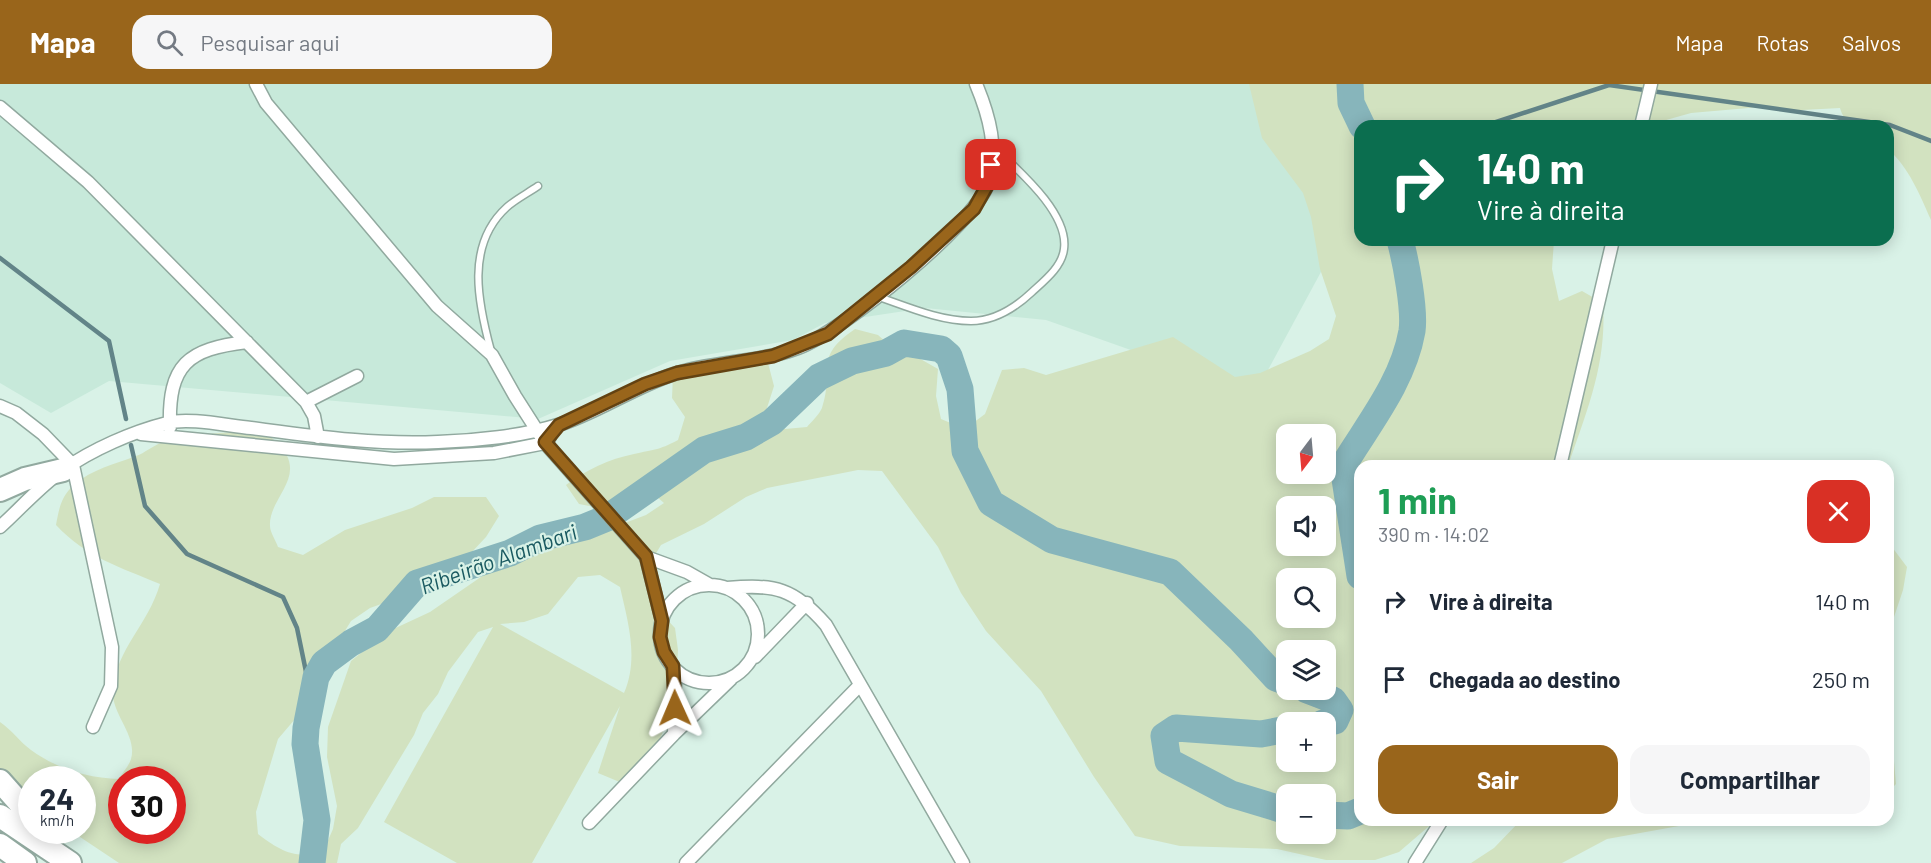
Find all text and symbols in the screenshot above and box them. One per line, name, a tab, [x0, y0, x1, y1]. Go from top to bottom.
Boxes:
search box	[132, 15, 552, 69]
text: Mapa	[30, 25, 96, 59]
icon: search	[153, 26, 186, 59]
text: Pesquisar aqui	[201, 29, 340, 55]
text: Mapa	[1675, 30, 1723, 55]
text: Rotas	[1756, 30, 1809, 55]
text: Salvos	[1842, 30, 1901, 55]
pin	[965, 139, 1016, 190]
text: 140 m	[1477, 142, 1585, 192]
icon: right	[1378, 144, 1456, 222]
icon: arrive	[974, 148, 1007, 181]
text: Vire à direita	[1477, 193, 1625, 225]
north arrow	[1276, 424, 1336, 484]
map controls	[1276, 424, 1336, 844]
text: 1 min	[1378, 478, 1457, 521]
button: close	[1807, 480, 1870, 543]
button: sound	[1276, 496, 1336, 556]
water label: Ribeirão Alambari	[416, 517, 580, 598]
text: 390 m · 14:02	[1378, 522, 1490, 546]
button: search	[1276, 568, 1336, 628]
icon: right	[1378, 585, 1411, 618]
text: Vire à direita	[1429, 588, 1553, 614]
text: 140 m	[1815, 588, 1870, 614]
button: layers	[1276, 640, 1336, 700]
icon: arrive	[1378, 663, 1411, 696]
text: Chegada ao destino	[1429, 666, 1620, 692]
text: 250 m	[1812, 666, 1870, 692]
position arrow	[643, 676, 707, 740]
button: +	[1276, 712, 1336, 772]
button: Sair	[1378, 745, 1618, 814]
button: Compartilhar	[1630, 745, 1870, 814]
speed limit sign: 30	[108, 766, 186, 844]
text: 24	[40, 780, 74, 816]
button: −	[1276, 784, 1336, 844]
text: km/h	[40, 811, 74, 829]

